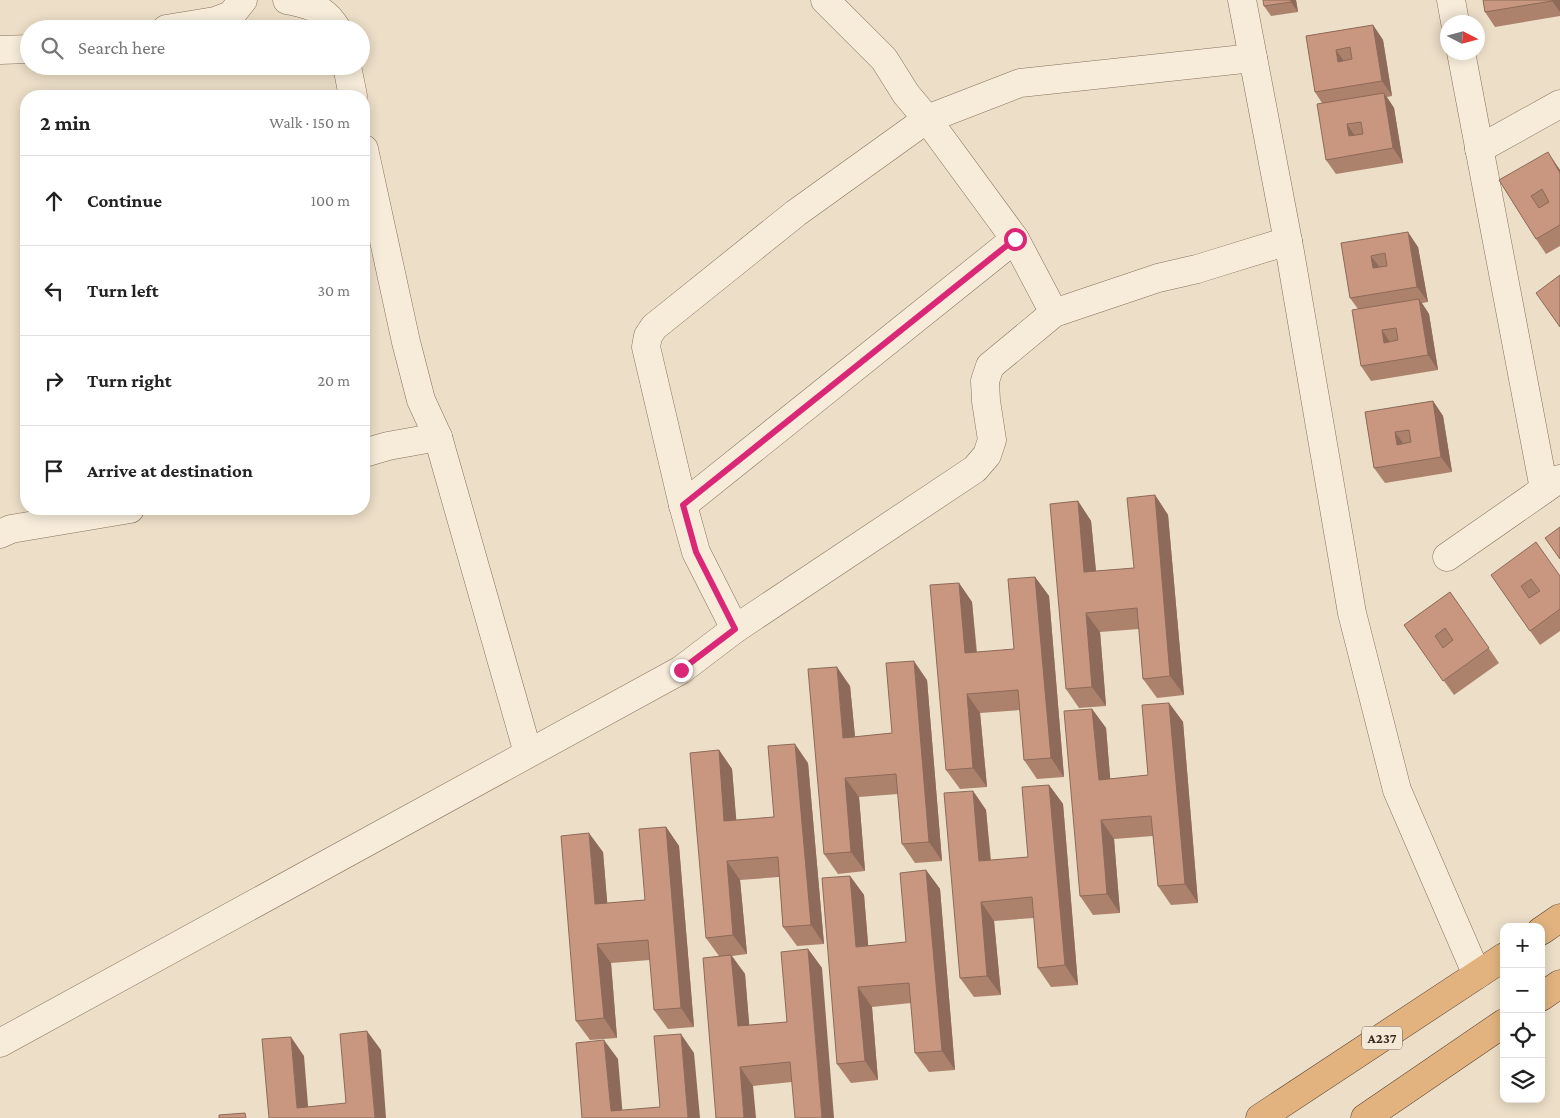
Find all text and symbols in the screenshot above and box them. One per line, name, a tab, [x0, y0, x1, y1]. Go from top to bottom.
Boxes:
north arrow	[1440, 15, 1485, 60]
search box	[20, 20, 370, 75]
icon: search	[38, 34, 66, 62]
text: Search here	[78, 37, 165, 58]
text: 2 min	[40, 111, 91, 135]
text: Walk · 150 m	[269, 114, 350, 131]
icon: ahead	[40, 187, 68, 215]
text: Continue	[87, 190, 162, 211]
text: 100 m	[311, 192, 350, 209]
route start	[1004, 228, 1027, 251]
icon: left	[40, 277, 68, 305]
text: Turn left	[87, 280, 159, 301]
text: 30 m	[318, 282, 350, 299]
icon: right	[40, 367, 68, 395]
text: Turn right	[87, 370, 172, 391]
text: 20 m	[317, 372, 350, 389]
icon: arrive	[40, 457, 68, 485]
text: Arrive at destination	[87, 460, 253, 481]
route end	[670, 659, 693, 682]
map controls	[1500, 923, 1545, 1103]
button: +	[1500, 923, 1545, 968]
button: −	[1500, 968, 1545, 1013]
button: locate	[1500, 1013, 1545, 1058]
road number: A237	[1362, 1026, 1402, 1050]
button: layers	[1500, 1058, 1545, 1103]

